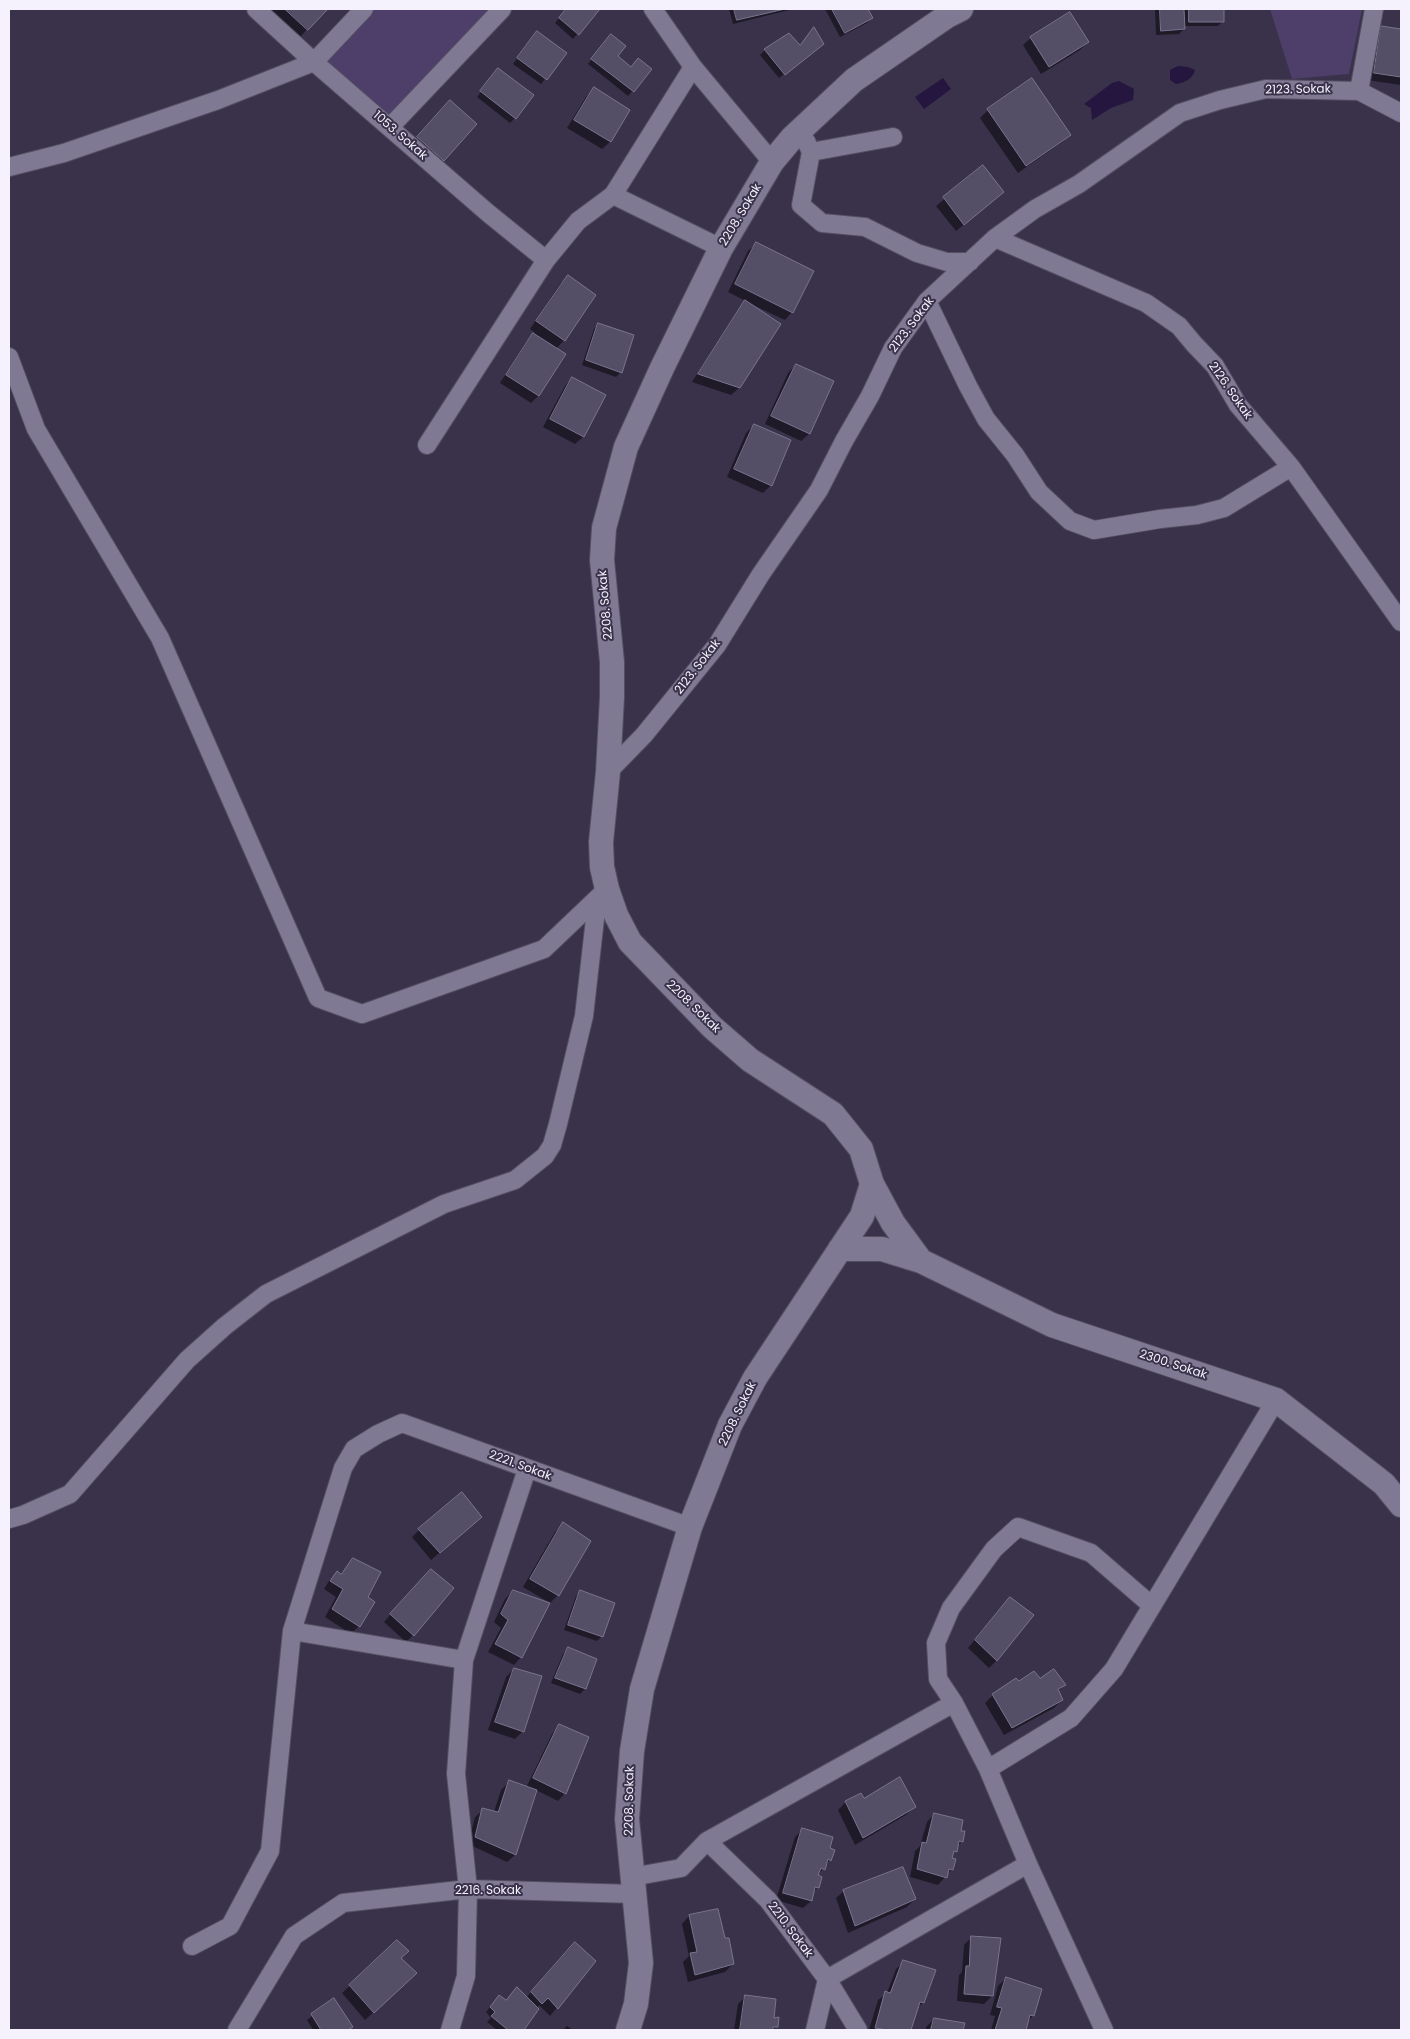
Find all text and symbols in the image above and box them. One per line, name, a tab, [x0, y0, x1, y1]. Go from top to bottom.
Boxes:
street label: 2123. Sokak	[1265, 82, 1331, 98]
street label: 1053. Sokak	[370, 109, 430, 163]
street label: 2208. Sokak	[717, 181, 765, 249]
street label: 2123. Sokak	[887, 294, 937, 356]
street label: 2126. Sokak	[1205, 360, 1255, 422]
street label: 2208. Sokak	[596, 570, 616, 640]
street label: 2123. Sokak	[672, 637, 724, 697]
street label: 2208. Sokak	[663, 978, 723, 1036]
street label: 2300. Sokak	[1138, 1347, 1208, 1383]
street label: 2208. Sokak	[716, 1379, 760, 1449]
street label: 2221. Sokak	[487, 1448, 553, 1484]
street label: 2208. Sokak	[622, 1766, 638, 1836]
street label: 2216. Sokak	[455, 1884, 521, 1898]
street label: 2210. Sokak	[764, 1899, 816, 1961]

